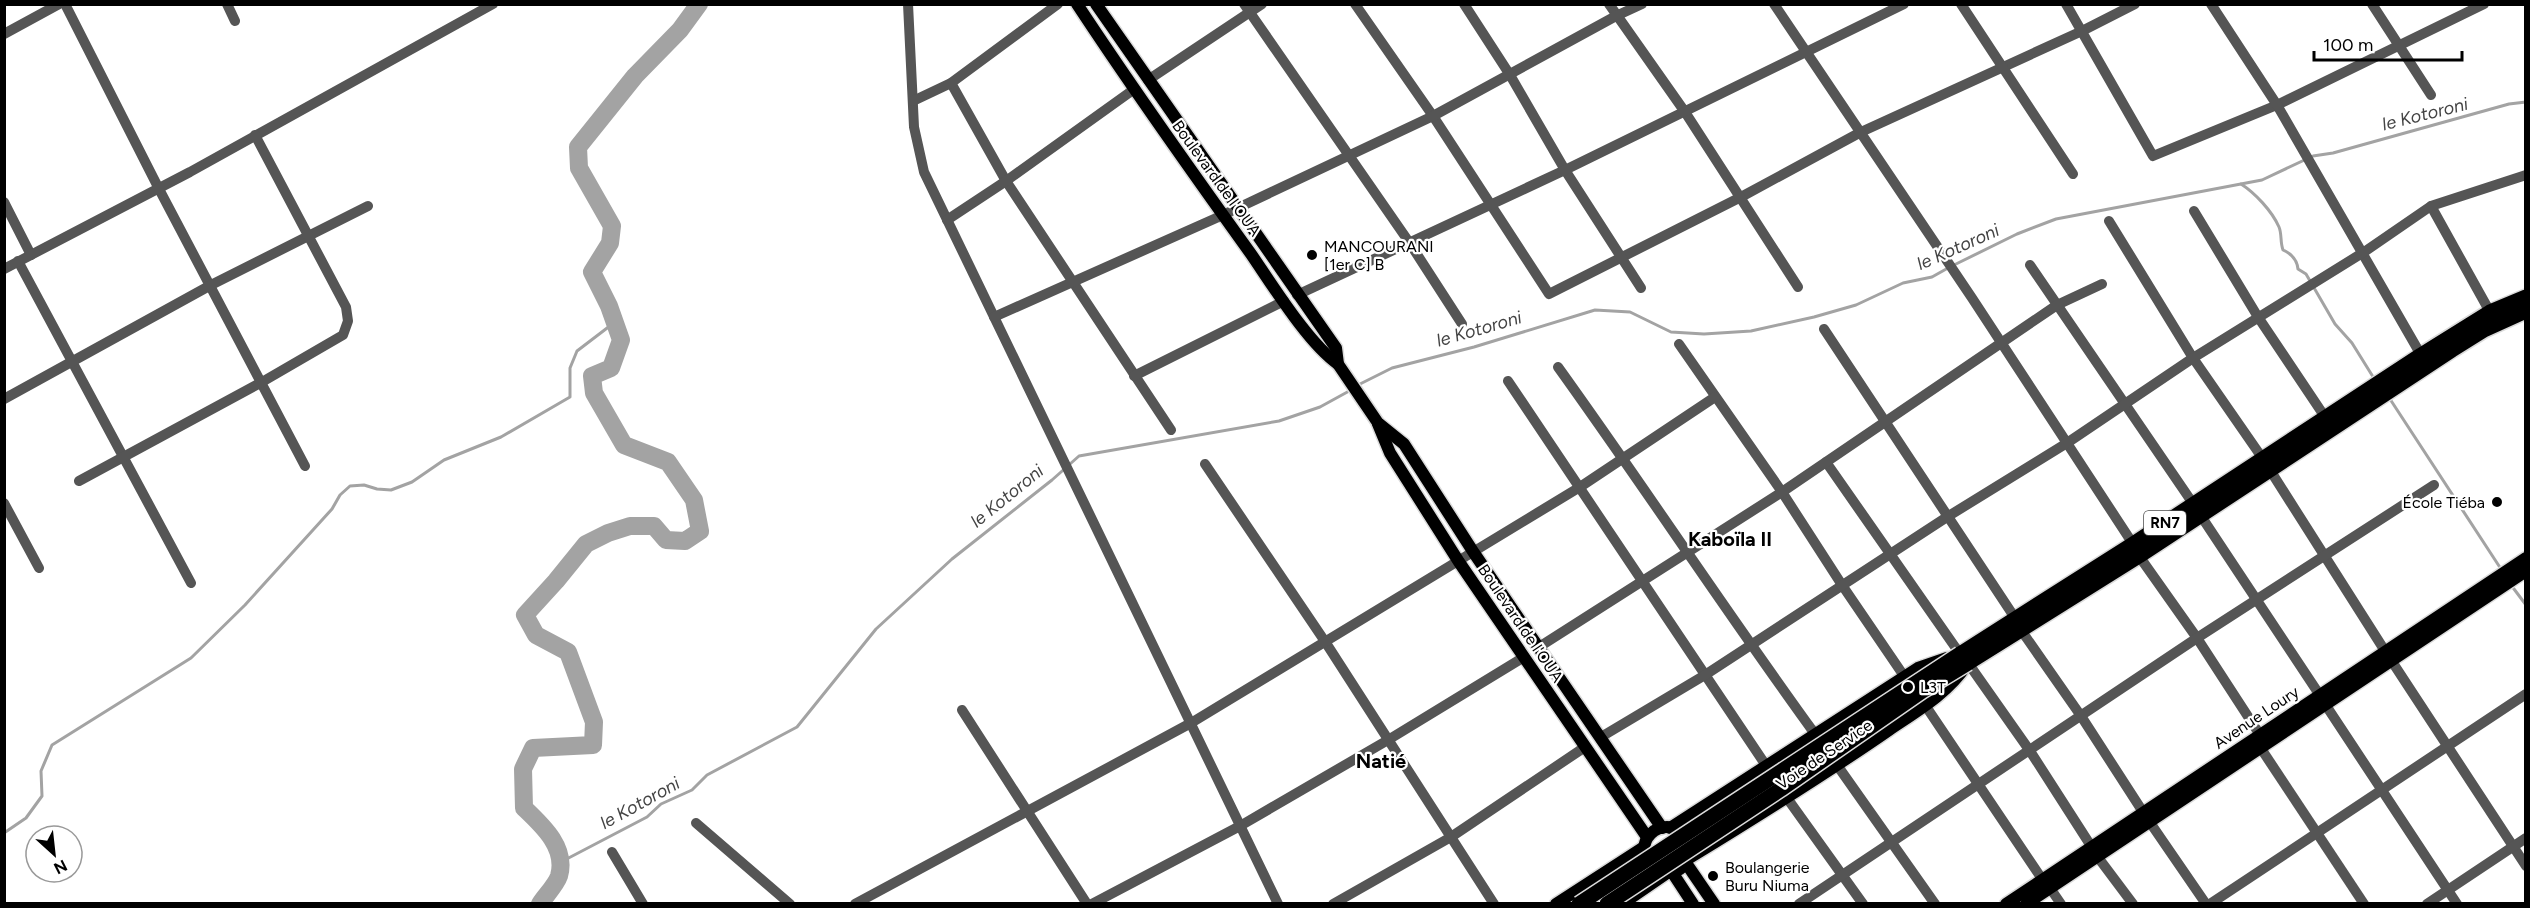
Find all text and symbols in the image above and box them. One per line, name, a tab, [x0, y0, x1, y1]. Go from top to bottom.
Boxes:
scale bar	[2314, 24, 2462, 62]
text: 100 m	[2323, 34, 2373, 56]
water label: le Kotoroni	[2380, 93, 2471, 135]
street label: Boulevard de l'OUA	[1168, 117, 1265, 240]
water label: le Kotoroni	[1913, 219, 2003, 275]
place label: MANCOURANI [1er C] B	[1324, 237, 1434, 274]
marker: MANCOURANI [1er C] B	[1305, 248, 1319, 262]
water label: le Kotoroni	[1434, 306, 1525, 352]
water label: le Kotoroni	[966, 459, 1049, 532]
place label: École Tiéba	[2403, 493, 2485, 512]
marker: École Tiéba	[2490, 495, 2504, 509]
road number: RN7	[2144, 511, 2186, 535]
district label: Kaboïla II	[1688, 527, 1772, 551]
street label: Boulevard de l'OUA	[1474, 561, 1567, 686]
place label: L3T	[1920, 678, 1946, 697]
marker: L3T	[1901, 680, 1915, 694]
street label: Avenue Loury	[2210, 682, 2303, 753]
street label: Voie de Service	[1773, 715, 1876, 793]
district label: Natié	[1356, 749, 1406, 773]
water label: le Kotoroni	[596, 772, 684, 834]
north arrow	[24, 824, 84, 884]
text: N	[51, 856, 70, 878]
place label: Boulangerie Buru Niuma	[1725, 858, 1810, 895]
marker: Boulangerie Buru Niuma	[1706, 869, 1720, 883]

